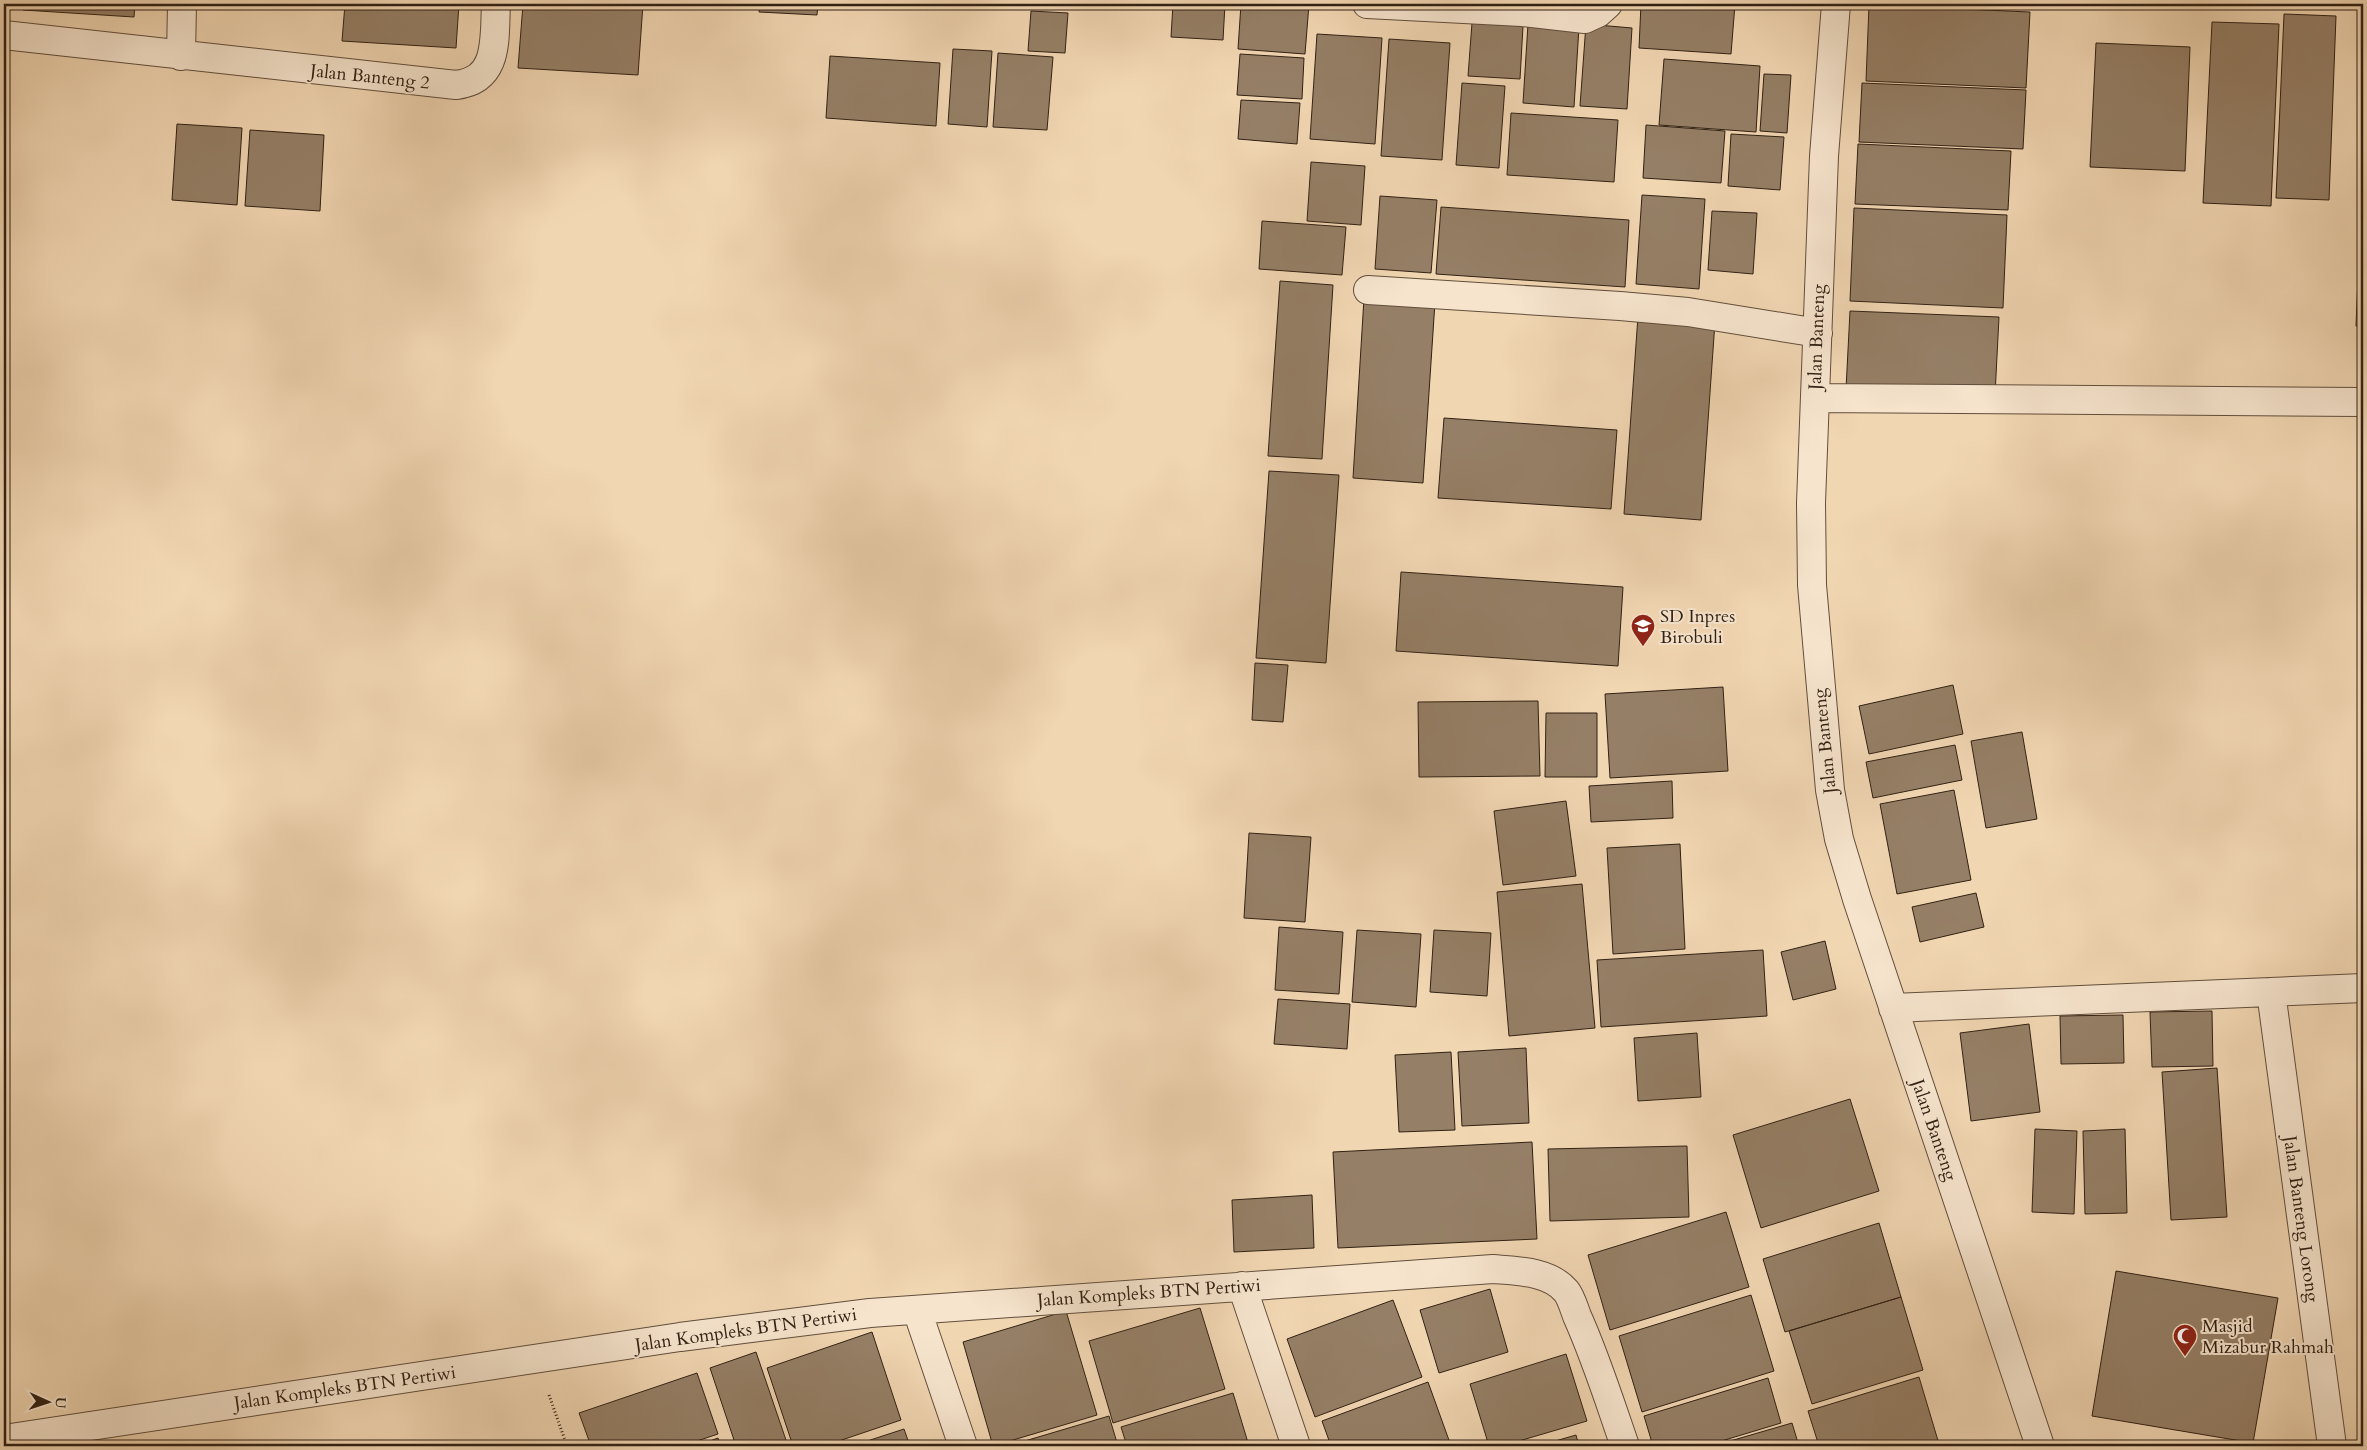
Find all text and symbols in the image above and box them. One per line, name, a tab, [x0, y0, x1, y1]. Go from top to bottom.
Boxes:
street label: Jalan Banteng 2	[306, 58, 431, 96]
street label: Jalan Banteng	[1803, 283, 1831, 393]
place label: SD Inpres Birobuli	[1660, 604, 1735, 650]
school or university icon: SD Inpres Birobuli	[1630, 613, 1656, 647]
street label: Jalan Banteng	[1807, 686, 1843, 798]
street label: Jalan Banteng	[1904, 1073, 1963, 1185]
street label: Jalan Banteng Lorong	[2277, 1131, 2325, 1305]
street label: Jalan Kompleks BTN Pertiwi	[1034, 1273, 1261, 1313]
street label: Jalan Kompleks BTN Pertiwi	[631, 1302, 859, 1358]
place label: Masjid Mizabur Rahmah	[2202, 1314, 2334, 1360]
mosque icon: Masjid Mizabur Rahmah	[2172, 1323, 2198, 1357]
street label: Jalan Kompleks BTN Pertiwi	[230, 1360, 458, 1416]
north arrow	[22, 1378, 72, 1428]
text: U	[51, 1396, 70, 1409]

